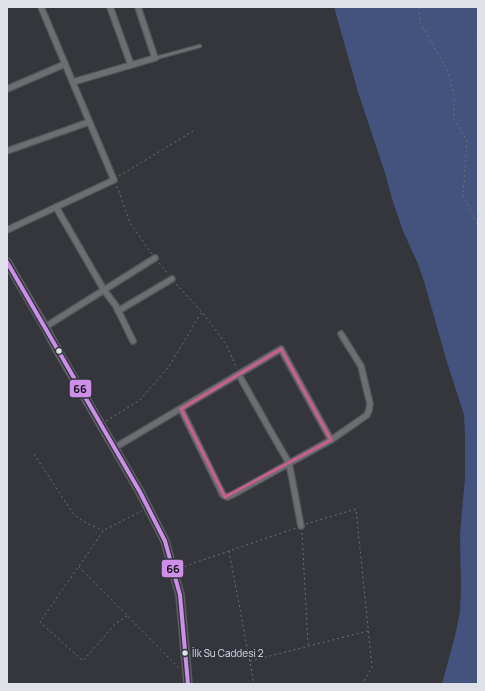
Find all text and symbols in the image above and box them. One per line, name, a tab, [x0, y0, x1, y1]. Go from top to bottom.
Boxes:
unlabelled marker	[54, 346, 64, 356]
line badge: 66	[69, 379, 92, 398]
text: 66	[73, 381, 87, 396]
line badge: 66	[161, 559, 184, 578]
text: 66	[166, 561, 180, 576]
place label: İlk Su Caddesi 2	[192, 646, 264, 660]
marker: İlk Su Caddesi 2	[180, 648, 190, 658]

